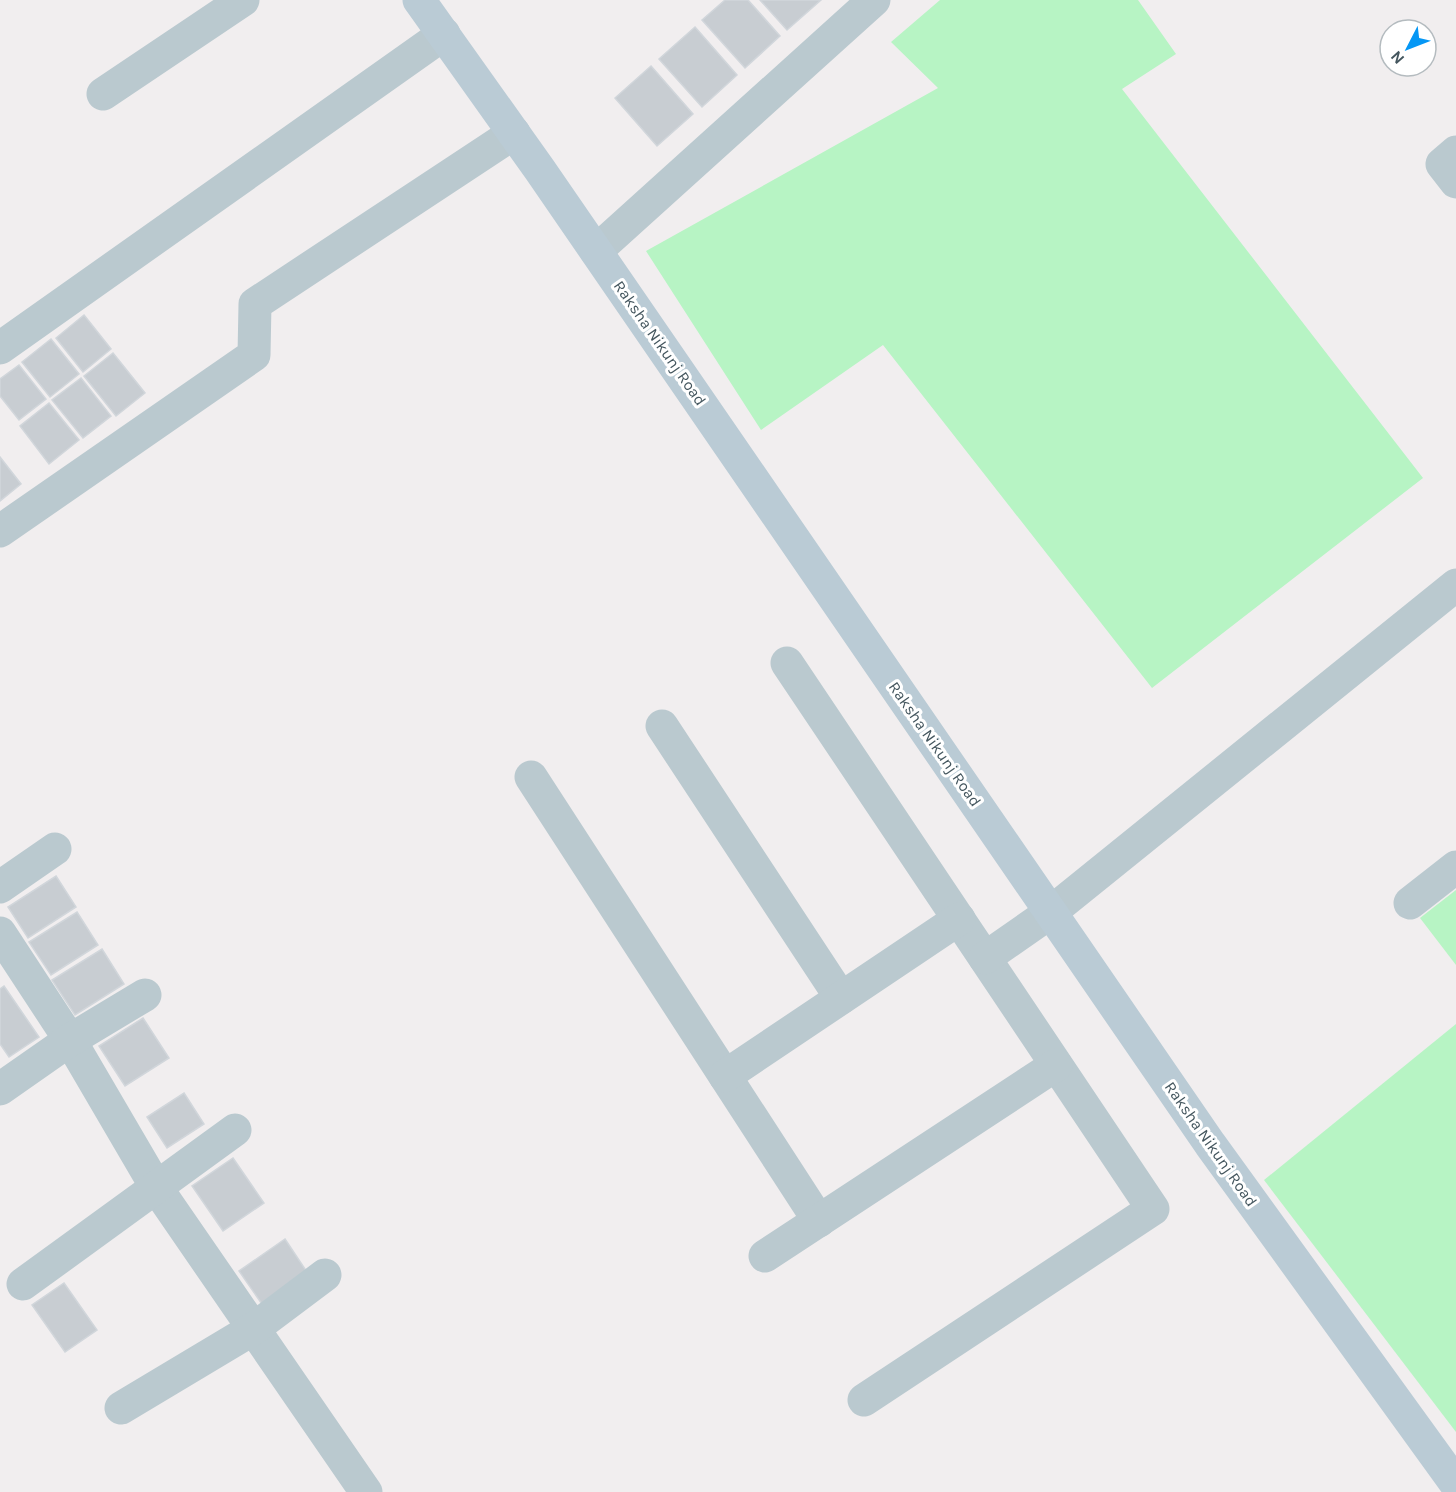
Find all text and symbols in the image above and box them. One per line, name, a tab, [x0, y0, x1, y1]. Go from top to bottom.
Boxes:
north arrow	[1378, 18, 1438, 78]
text: N	[1386, 47, 1408, 68]
street label: Raksha Nikunj Road	[610, 277, 710, 409]
street label: Raksha Nikunj Road	[885, 678, 985, 810]
street label: Raksha Nikunj Road	[1161, 1078, 1261, 1210]

